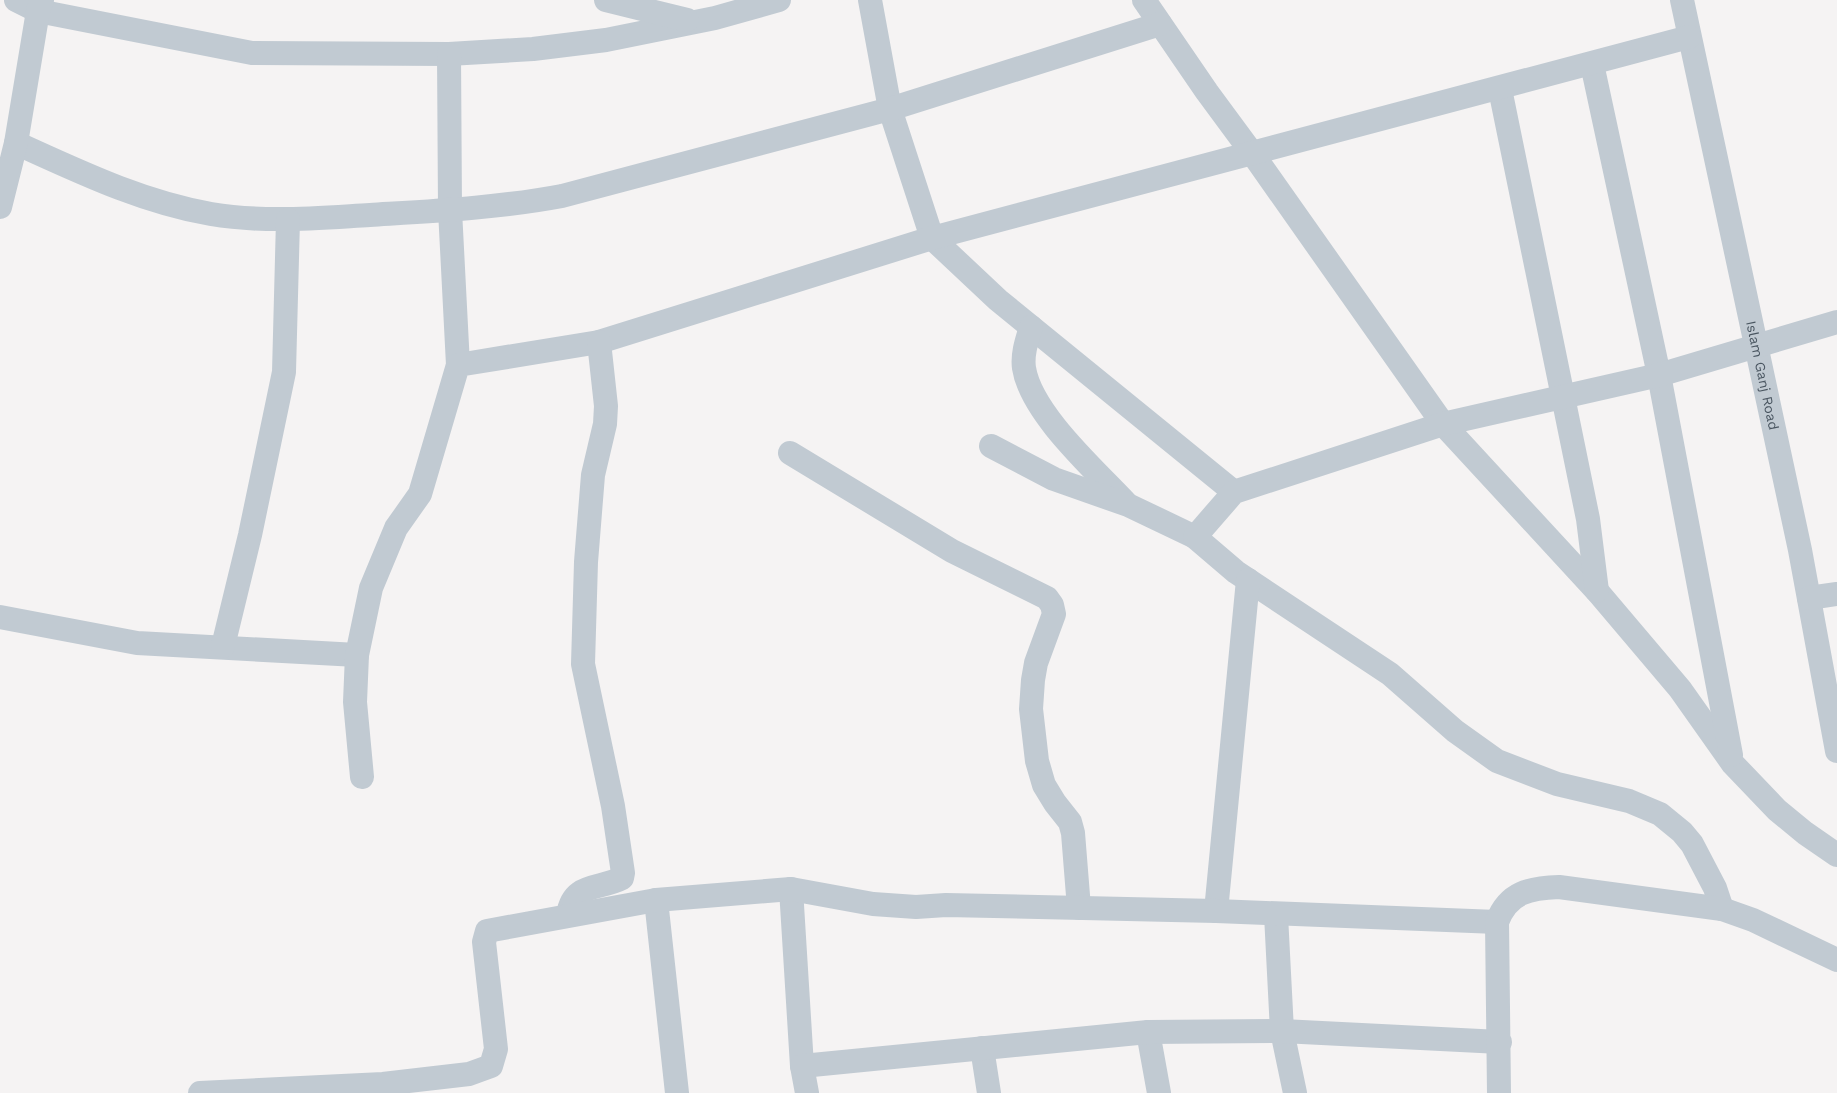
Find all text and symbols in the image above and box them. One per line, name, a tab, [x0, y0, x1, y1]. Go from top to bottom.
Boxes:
street label: Islam Ganj Road	[1743, 319, 1782, 432]

